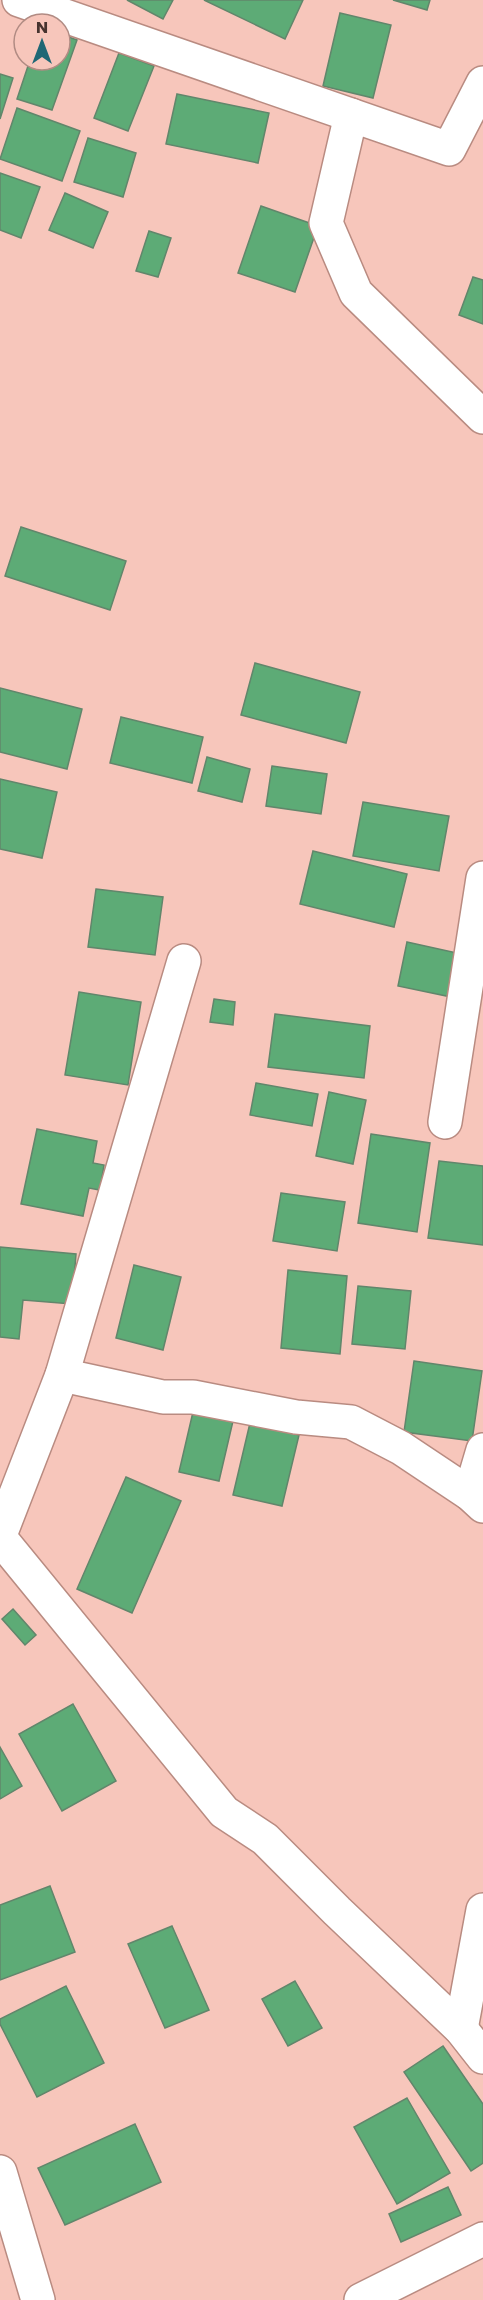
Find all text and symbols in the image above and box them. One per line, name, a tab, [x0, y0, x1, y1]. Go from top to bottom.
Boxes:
north arrow	[12, 12, 72, 72]
text: N	[36, 16, 48, 39]

